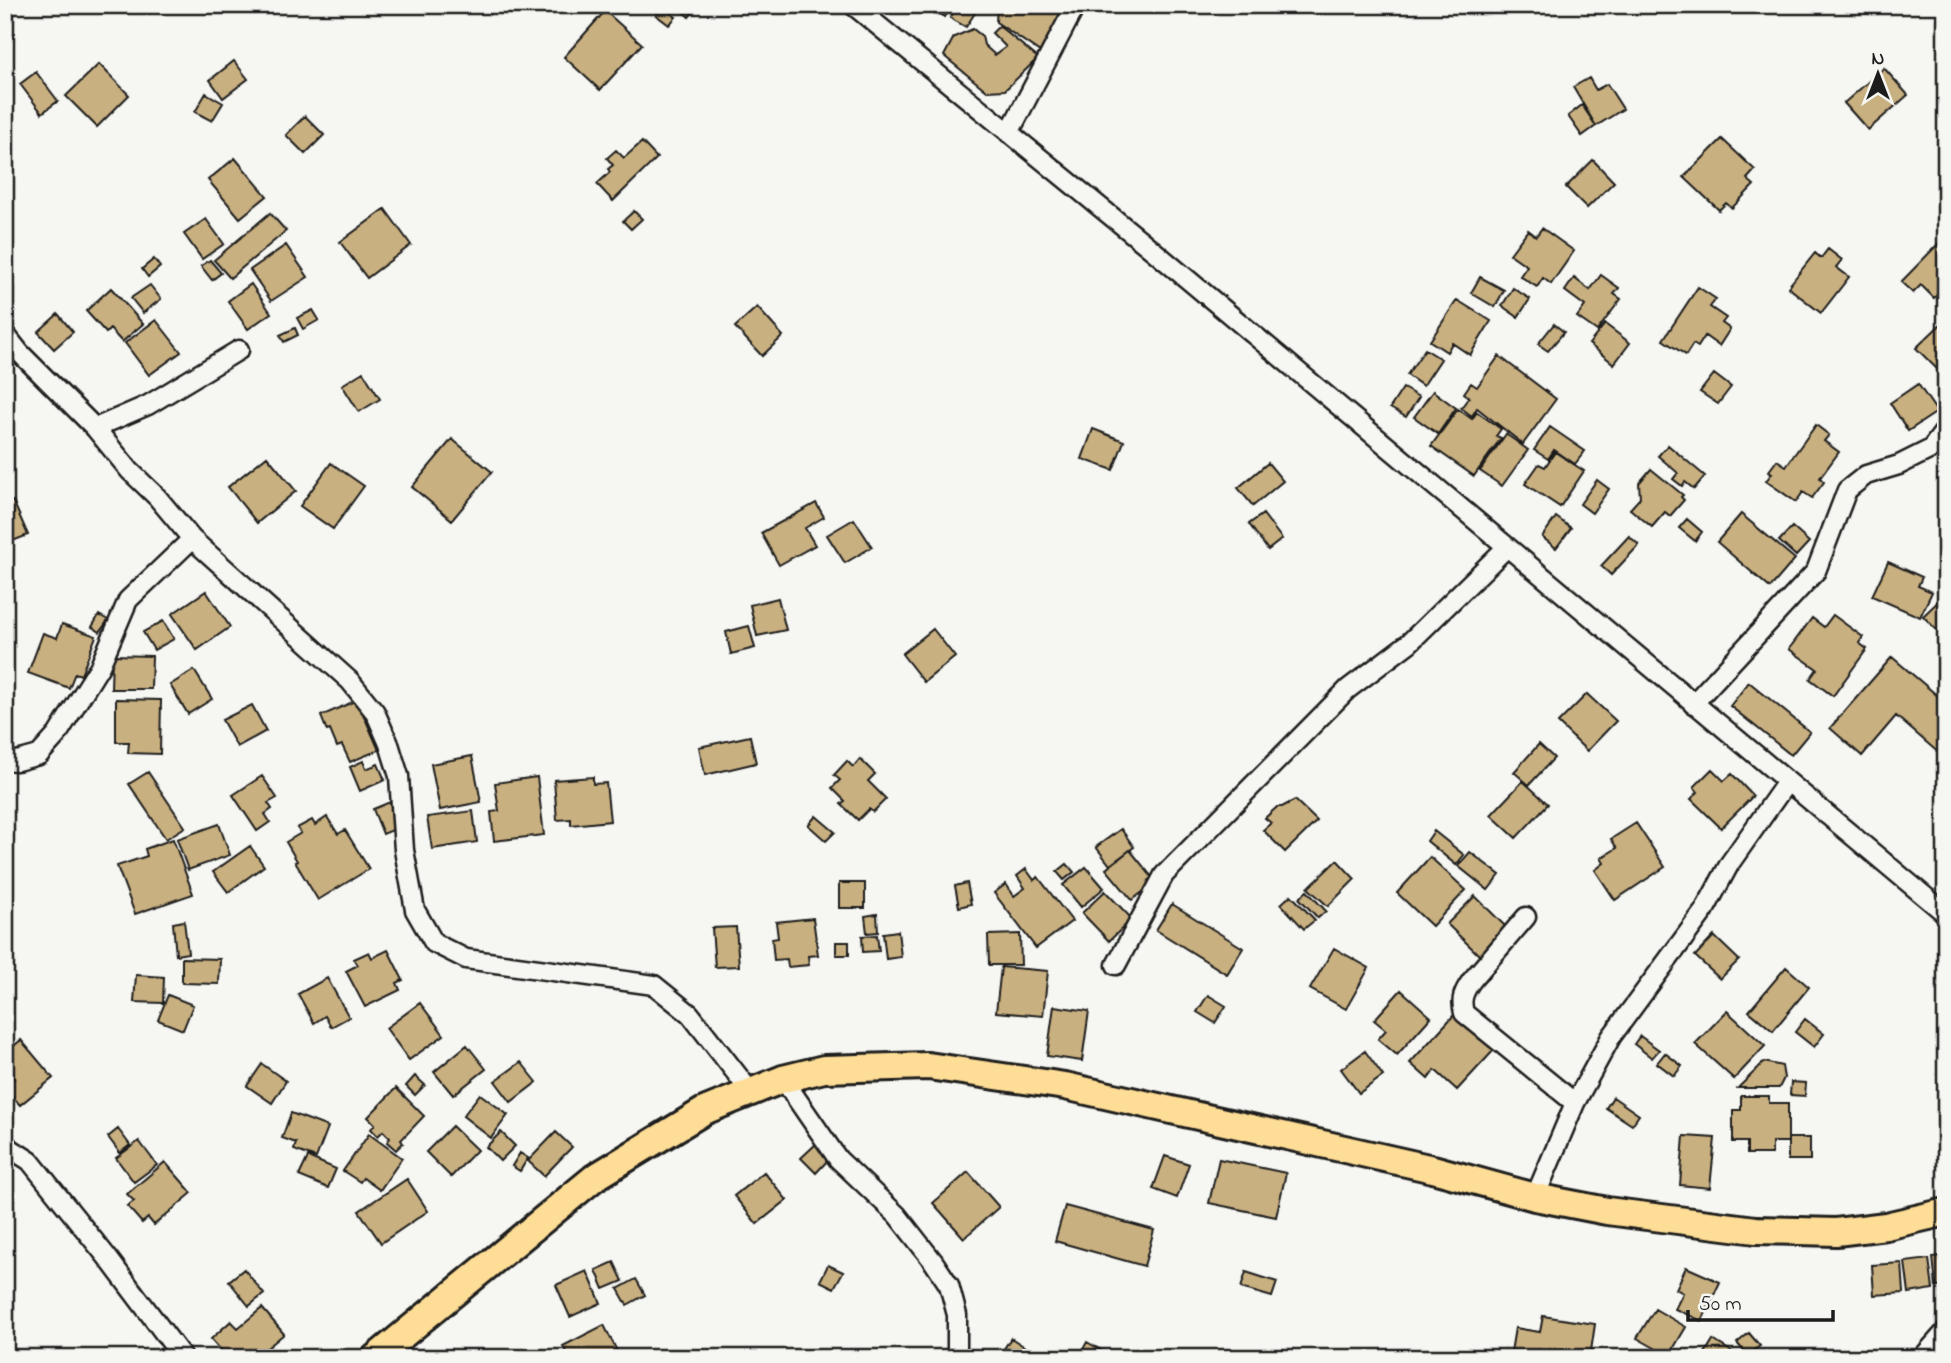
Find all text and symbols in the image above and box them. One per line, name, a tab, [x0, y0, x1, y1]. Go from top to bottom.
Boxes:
north arrow	[1842, 38, 1912, 108]
text: N	[1872, 46, 1885, 73]
scale bar	[1688, 1279, 1834, 1323]
text: 50 m	[1699, 1290, 1742, 1320]

